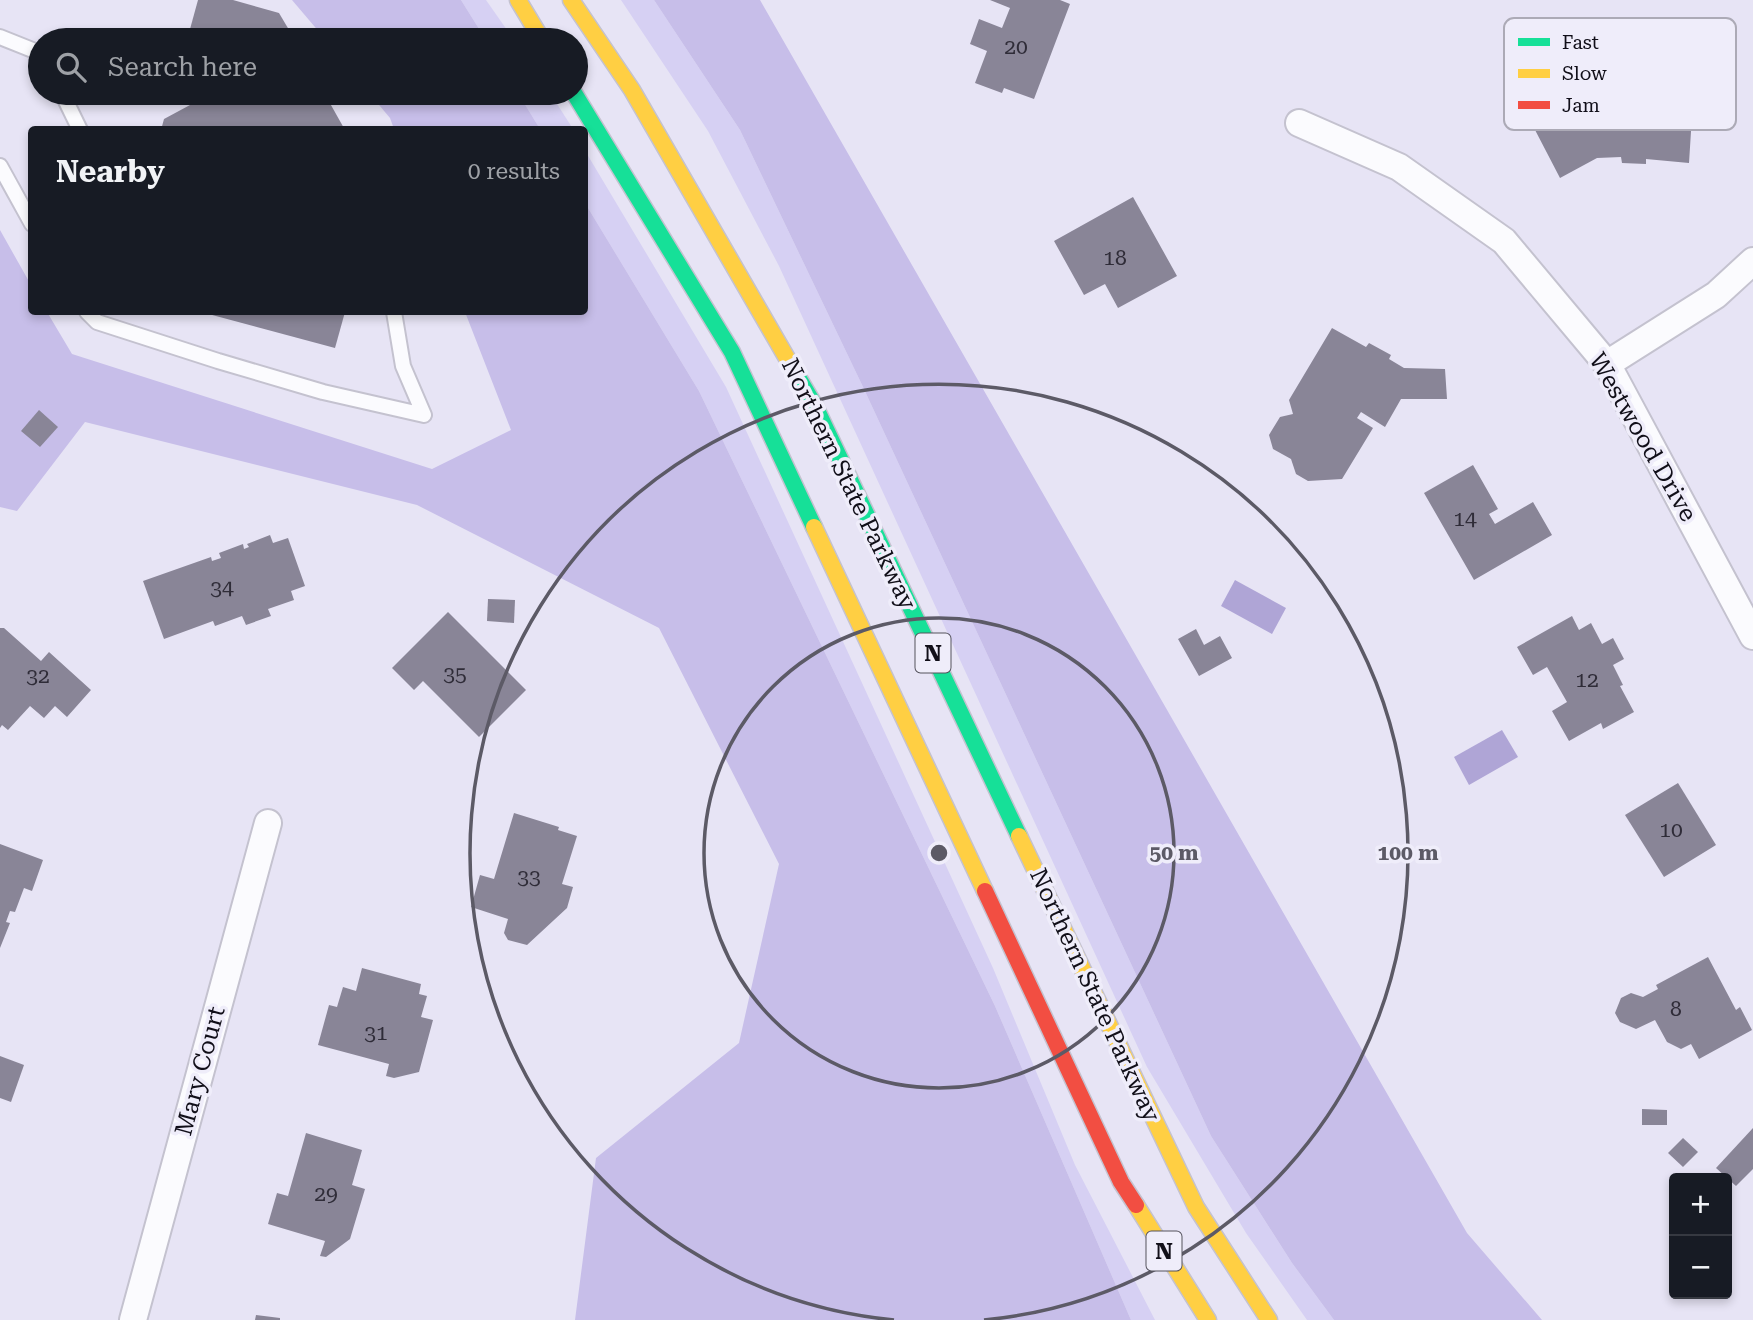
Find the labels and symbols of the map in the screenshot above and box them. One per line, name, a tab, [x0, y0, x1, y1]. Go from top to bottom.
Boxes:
legend	[1504, 18, 1736, 130]
text: Fast	[1562, 31, 1599, 54]
house number: 20	[1004, 35, 1028, 59]
text: Slow	[1562, 62, 1607, 85]
text: Jam	[1562, 94, 1600, 117]
house number: 18	[1103, 246, 1127, 270]
street label: Westwood Drive	[1583, 348, 1703, 526]
street label: Northern State Parkway	[776, 354, 922, 615]
house number: 14	[1453, 507, 1477, 531]
house number: 34	[210, 576, 234, 600]
road number: N	[916, 634, 950, 673]
house number: 35	[443, 662, 467, 686]
house number: 32	[26, 664, 50, 688]
house number: 12	[1575, 668, 1599, 692]
house number: 10	[1659, 818, 1683, 842]
centre of rings	[927, 841, 951, 865]
text: 50 m	[1149, 841, 1199, 865]
text: 100 m	[1378, 841, 1438, 865]
street label: Northern State Parkway	[1024, 864, 1166, 1127]
house number: 33	[517, 865, 541, 889]
house number: 8	[1670, 997, 1682, 1021]
street label: Mary Court	[169, 1003, 231, 1139]
house number: 31	[364, 1021, 388, 1045]
house number: 29	[314, 1182, 338, 1206]
road number: N	[1146, 1232, 1182, 1270]

